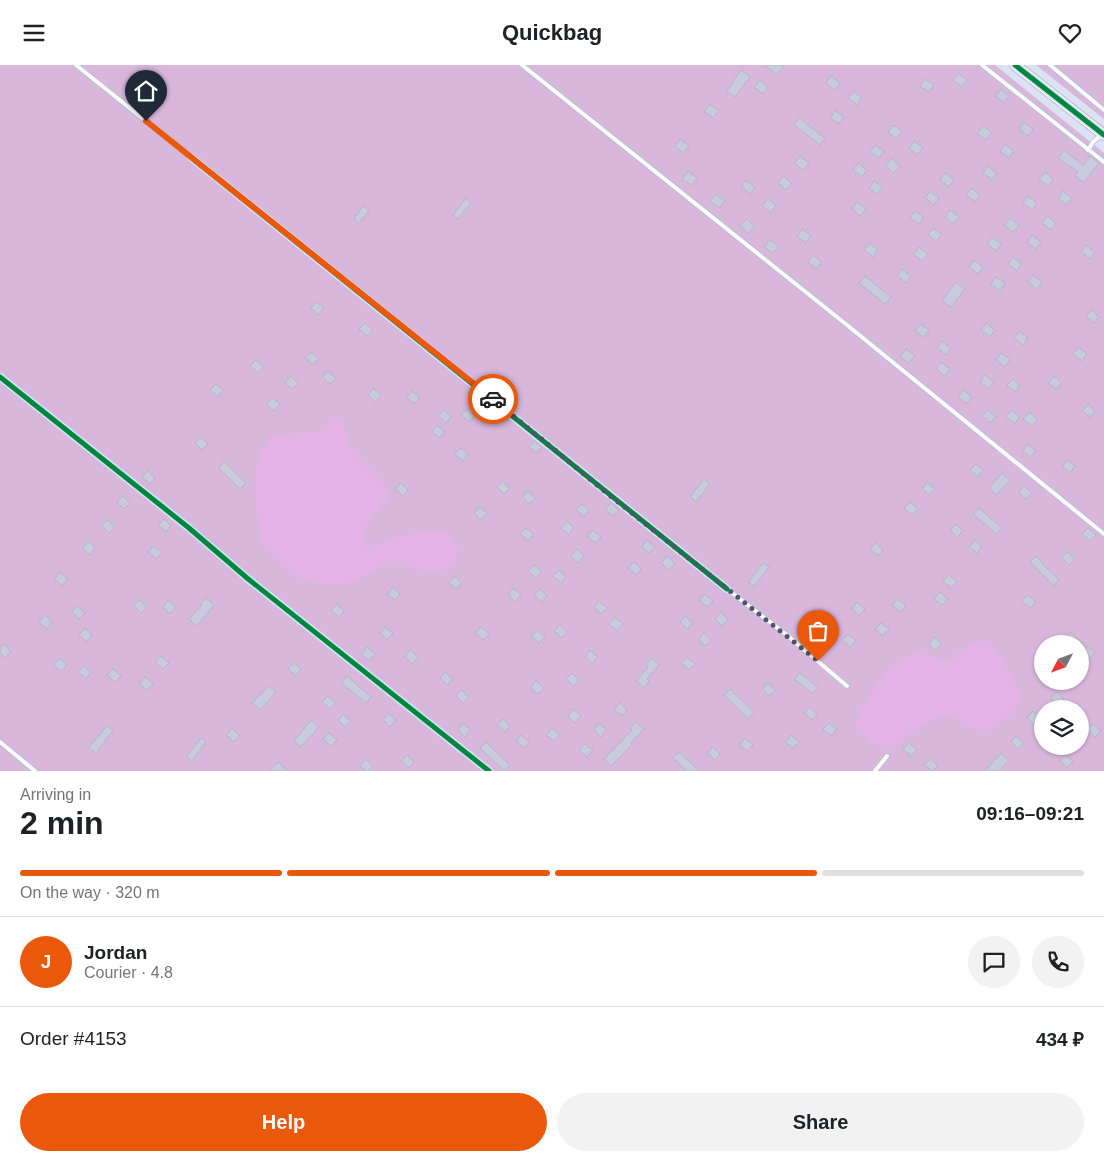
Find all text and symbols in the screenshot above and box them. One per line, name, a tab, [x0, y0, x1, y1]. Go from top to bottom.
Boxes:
icon: menu	[20, 19, 48, 47]
icon: heart	[1056, 19, 1084, 47]
text: Quickbag	[502, 20, 602, 45]
pin	[125, 70, 167, 121]
icon: home	[132, 77, 160, 105]
courier	[468, 374, 518, 424]
icon: car	[479, 385, 507, 413]
pin	[797, 610, 839, 661]
icon: bag	[804, 617, 832, 645]
north arrow	[1034, 635, 1089, 690]
map controls	[1034, 635, 1089, 755]
button: layers	[1034, 700, 1089, 755]
text: Arriving in	[20, 786, 91, 803]
text: 09:16–09:21	[976, 803, 1084, 824]
text: 2 min	[20, 805, 104, 841]
text: On the way · 320 m	[20, 884, 160, 901]
button: chat	[968, 936, 1020, 988]
button: phone	[1032, 936, 1084, 988]
text: Jordan	[84, 942, 147, 963]
text: J	[41, 951, 51, 972]
text: Courier · 4.8	[84, 964, 173, 981]
text: Order #4153	[20, 1028, 127, 1049]
text: 434 ₽	[1036, 1029, 1084, 1050]
button: Help	[20, 1093, 547, 1151]
button: Share	[557, 1093, 1084, 1151]

